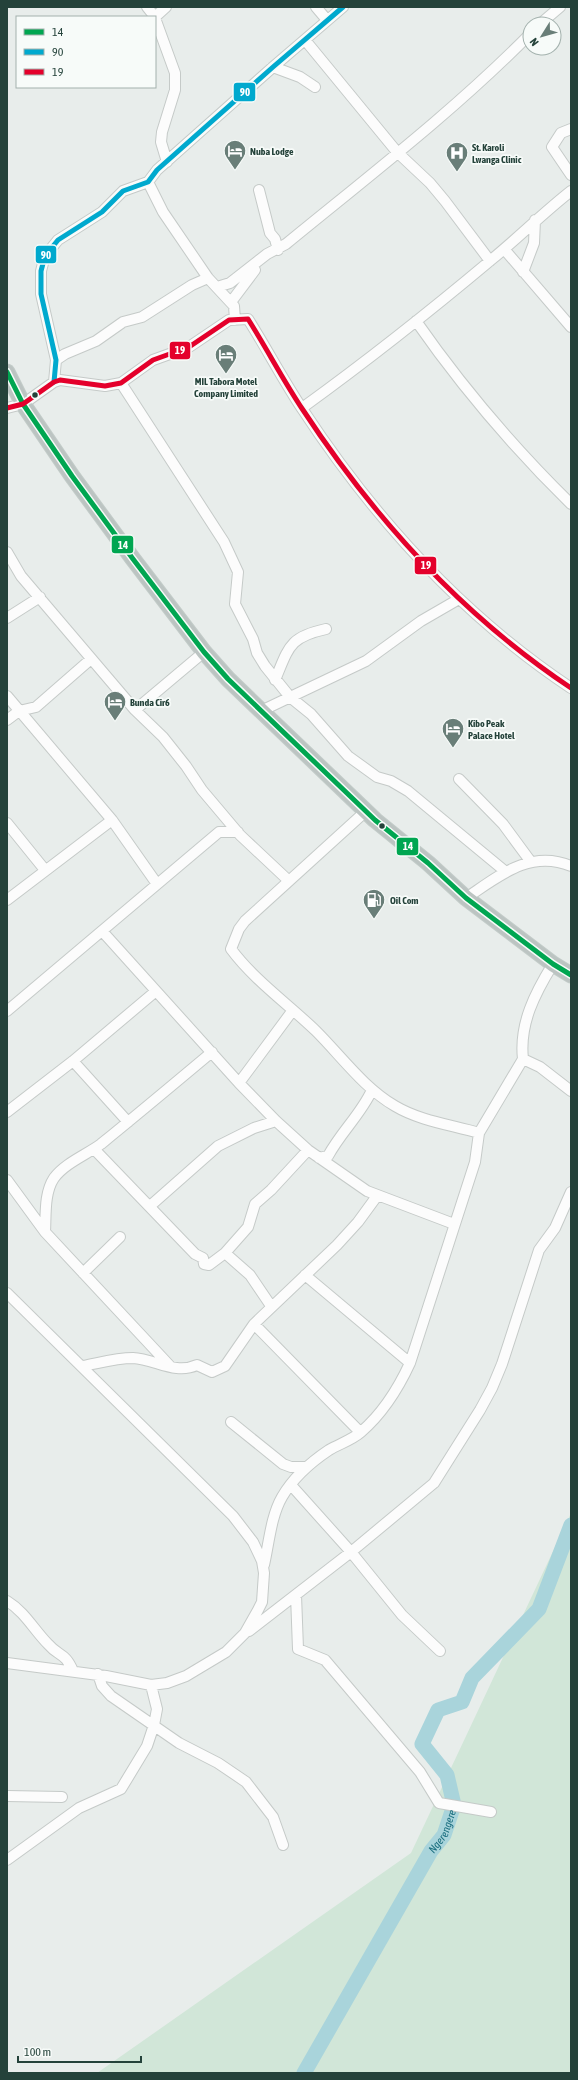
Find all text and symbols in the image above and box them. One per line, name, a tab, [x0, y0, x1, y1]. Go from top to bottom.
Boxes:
legend	[16, 16, 156, 88]
north arrow	[522, 16, 562, 56]
text: 14	[52, 25, 64, 39]
text: N	[527, 36, 541, 48]
text: 90	[52, 45, 64, 59]
text: 19	[52, 65, 64, 79]
line badge: 90	[233, 82, 256, 102]
text: 90	[240, 86, 250, 98]
hotel icon: Nuba Lodge	[222, 138, 248, 171]
hospital icon: St. Karoli Lwanga Clinic	[444, 140, 470, 173]
place label: St. Karoli Lwanga Clinic	[472, 142, 522, 165]
place label: Nuba Lodge	[250, 146, 294, 157]
line badge: 90	[35, 245, 57, 264]
text: 90	[41, 249, 51, 261]
line badge: 19	[169, 341, 191, 360]
hotel icon: MIL Tabora Motel Company Limited	[213, 342, 239, 375]
text: 19	[175, 344, 185, 356]
place label: MIL Tabora Motel Company Limited	[194, 376, 258, 399]
unlabelled marker	[30, 390, 40, 400]
line badge: 14	[111, 535, 134, 554]
text: 14	[118, 539, 128, 551]
line badge: 19	[414, 556, 437, 575]
text: 19	[421, 559, 431, 571]
hotel icon: Bunda Cir6	[102, 689, 128, 722]
place label: Bunda Cir6	[130, 697, 170, 708]
hotel icon: Kibo Peak Palace Hotel	[440, 716, 466, 749]
place label: Kibo Peak Palace Hotel	[468, 718, 515, 741]
unlabelled marker	[377, 821, 387, 831]
line badge: 14	[396, 837, 419, 856]
text: 14	[403, 840, 413, 852]
fuel station icon: Oil Com	[361, 887, 387, 920]
place label: Oil Com	[390, 895, 419, 906]
water label: Ngerengere	[426, 1808, 458, 1855]
scale bar	[18, 2038, 141, 2064]
text: 100 m	[24, 2045, 51, 2059]

